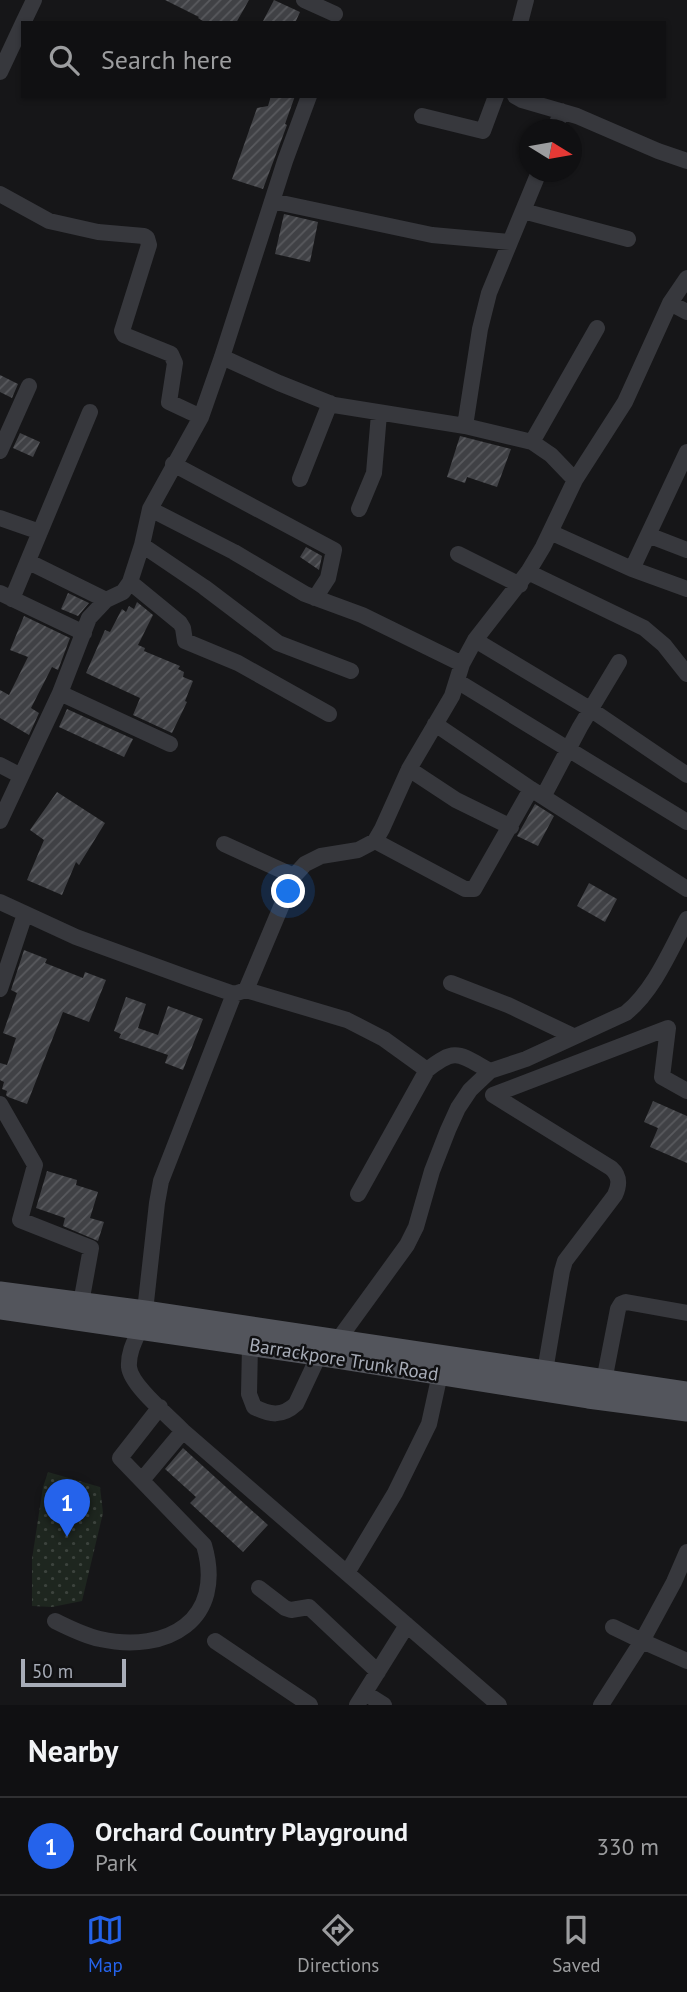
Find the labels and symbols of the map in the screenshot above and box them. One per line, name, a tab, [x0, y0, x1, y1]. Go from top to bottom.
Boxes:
north arrow	[519, 119, 582, 182]
your location	[271, 874, 305, 908]
street label: Barrackpore Trunk Road	[248, 1332, 440, 1386]
pin: 1	[44, 1479, 90, 1537]
scale bar	[21, 1656, 126, 1688]

